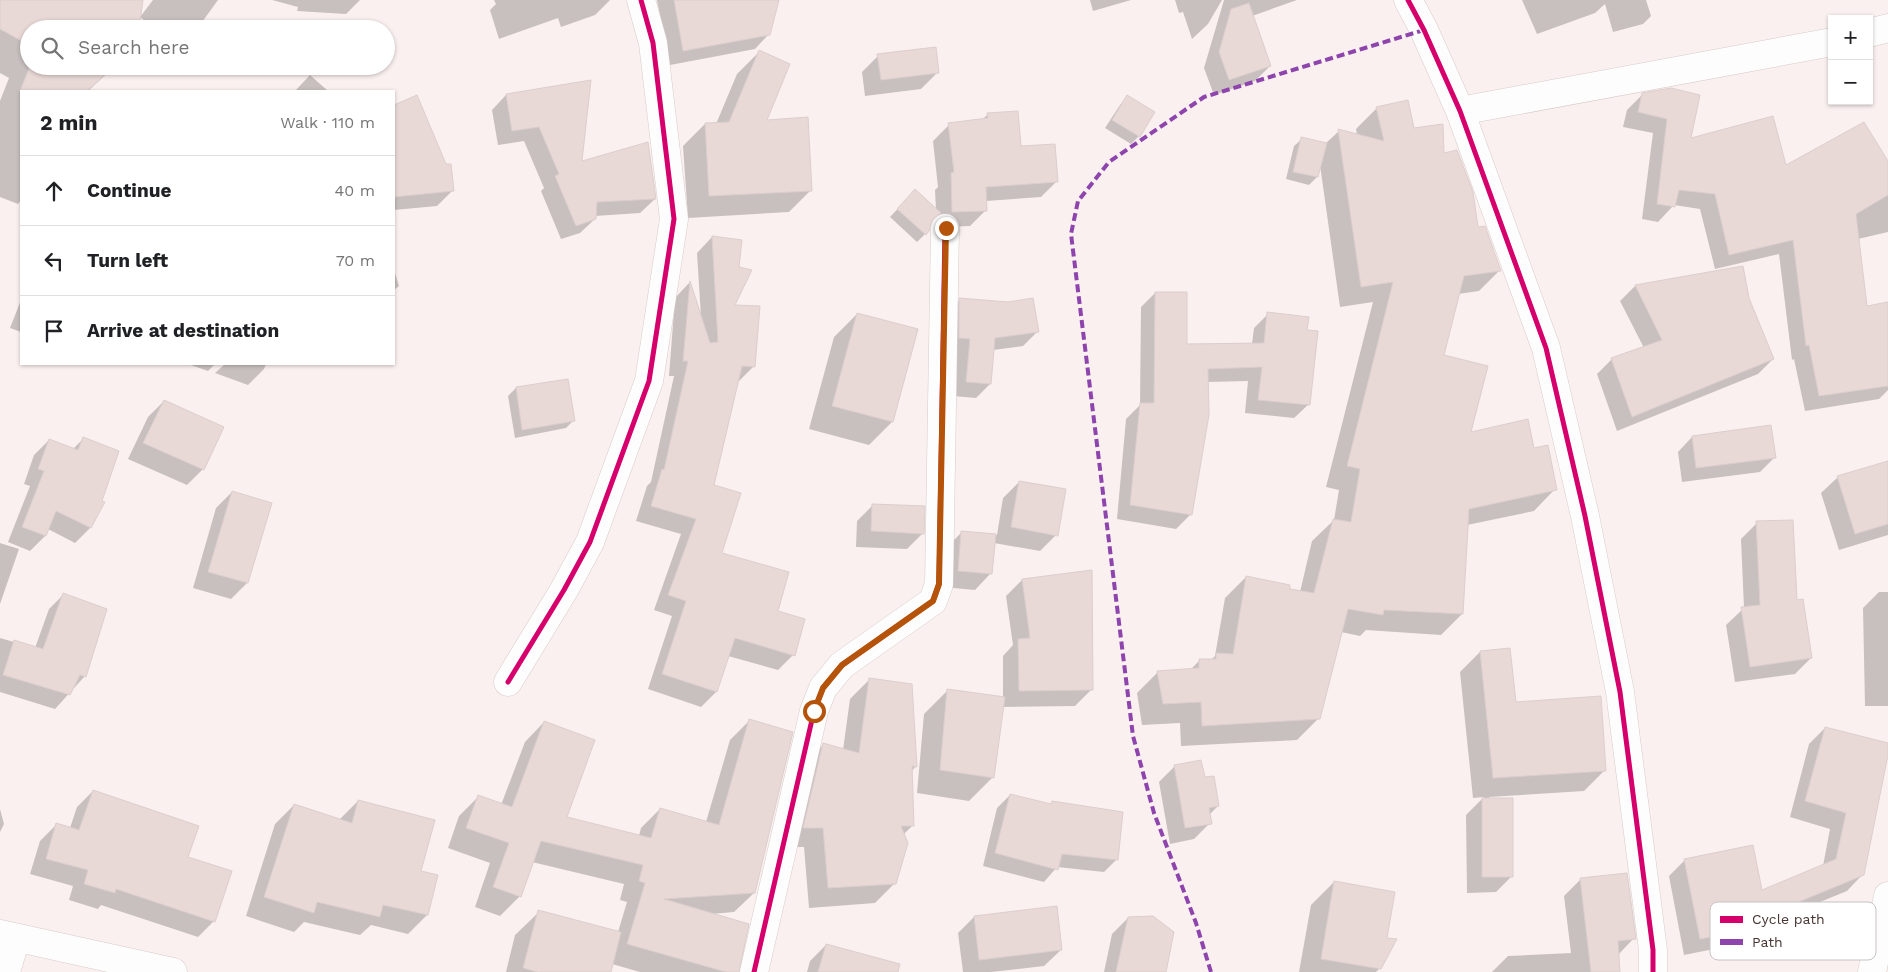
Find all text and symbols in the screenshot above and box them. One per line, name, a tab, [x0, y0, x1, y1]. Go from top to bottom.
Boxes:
map controls	[1828, 15, 1873, 105]
button: +	[1828, 15, 1873, 60]
search box	[20, 20, 395, 75]
icon: search	[38, 34, 66, 62]
text: Search here	[78, 36, 189, 59]
button: −	[1828, 60, 1873, 105]
text: 2 min	[40, 110, 97, 135]
text: Walk · 110 m	[280, 113, 375, 132]
icon: ahead	[40, 177, 68, 205]
text: Continue	[87, 179, 171, 202]
text: 40 m	[335, 181, 375, 200]
route end	[935, 217, 958, 240]
icon: left	[40, 247, 68, 275]
text: Turn left	[87, 249, 168, 272]
text: 70 m	[336, 251, 375, 270]
icon: arrive	[40, 317, 68, 345]
text: Arrive at destination	[87, 319, 279, 342]
route start	[803, 700, 826, 723]
legend	[1710, 902, 1876, 960]
text: Cycle path	[1752, 911, 1825, 927]
text: Path	[1752, 934, 1783, 950]

